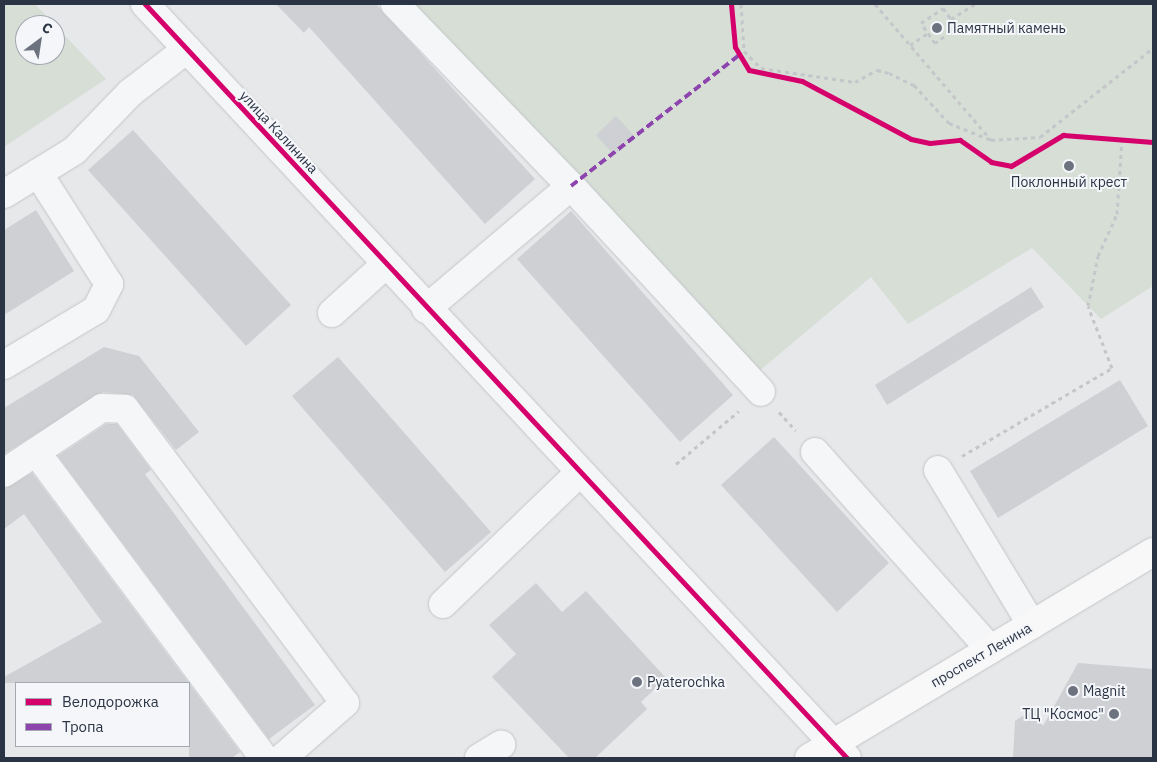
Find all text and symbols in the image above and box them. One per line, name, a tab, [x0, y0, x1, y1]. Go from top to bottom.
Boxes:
north arrow	[15, 15, 65, 65]
text: С	[39, 18, 56, 38]
place label: Памятный камень	[947, 20, 1066, 36]
marker: Памятный камень	[931, 22, 943, 34]
street label: улица Калинина	[236, 87, 322, 177]
marker: Поклонный крест	[1063, 160, 1075, 172]
place label: Поклонный крест	[1011, 174, 1127, 190]
street label: проспект Ленина	[928, 619, 1034, 691]
place label: Pyaterochka	[647, 674, 725, 690]
marker: Pyaterochka	[631, 676, 643, 688]
legend	[15, 682, 190, 747]
place label: Magnit	[1083, 683, 1126, 699]
marker: Magnit	[1067, 685, 1079, 697]
text: Велодорожка	[62, 692, 159, 711]
place label: ТЦ "Космос"	[1022, 706, 1104, 722]
marker: ТЦ "Космос"	[1108, 708, 1120, 720]
text: Тропа	[62, 717, 104, 736]

